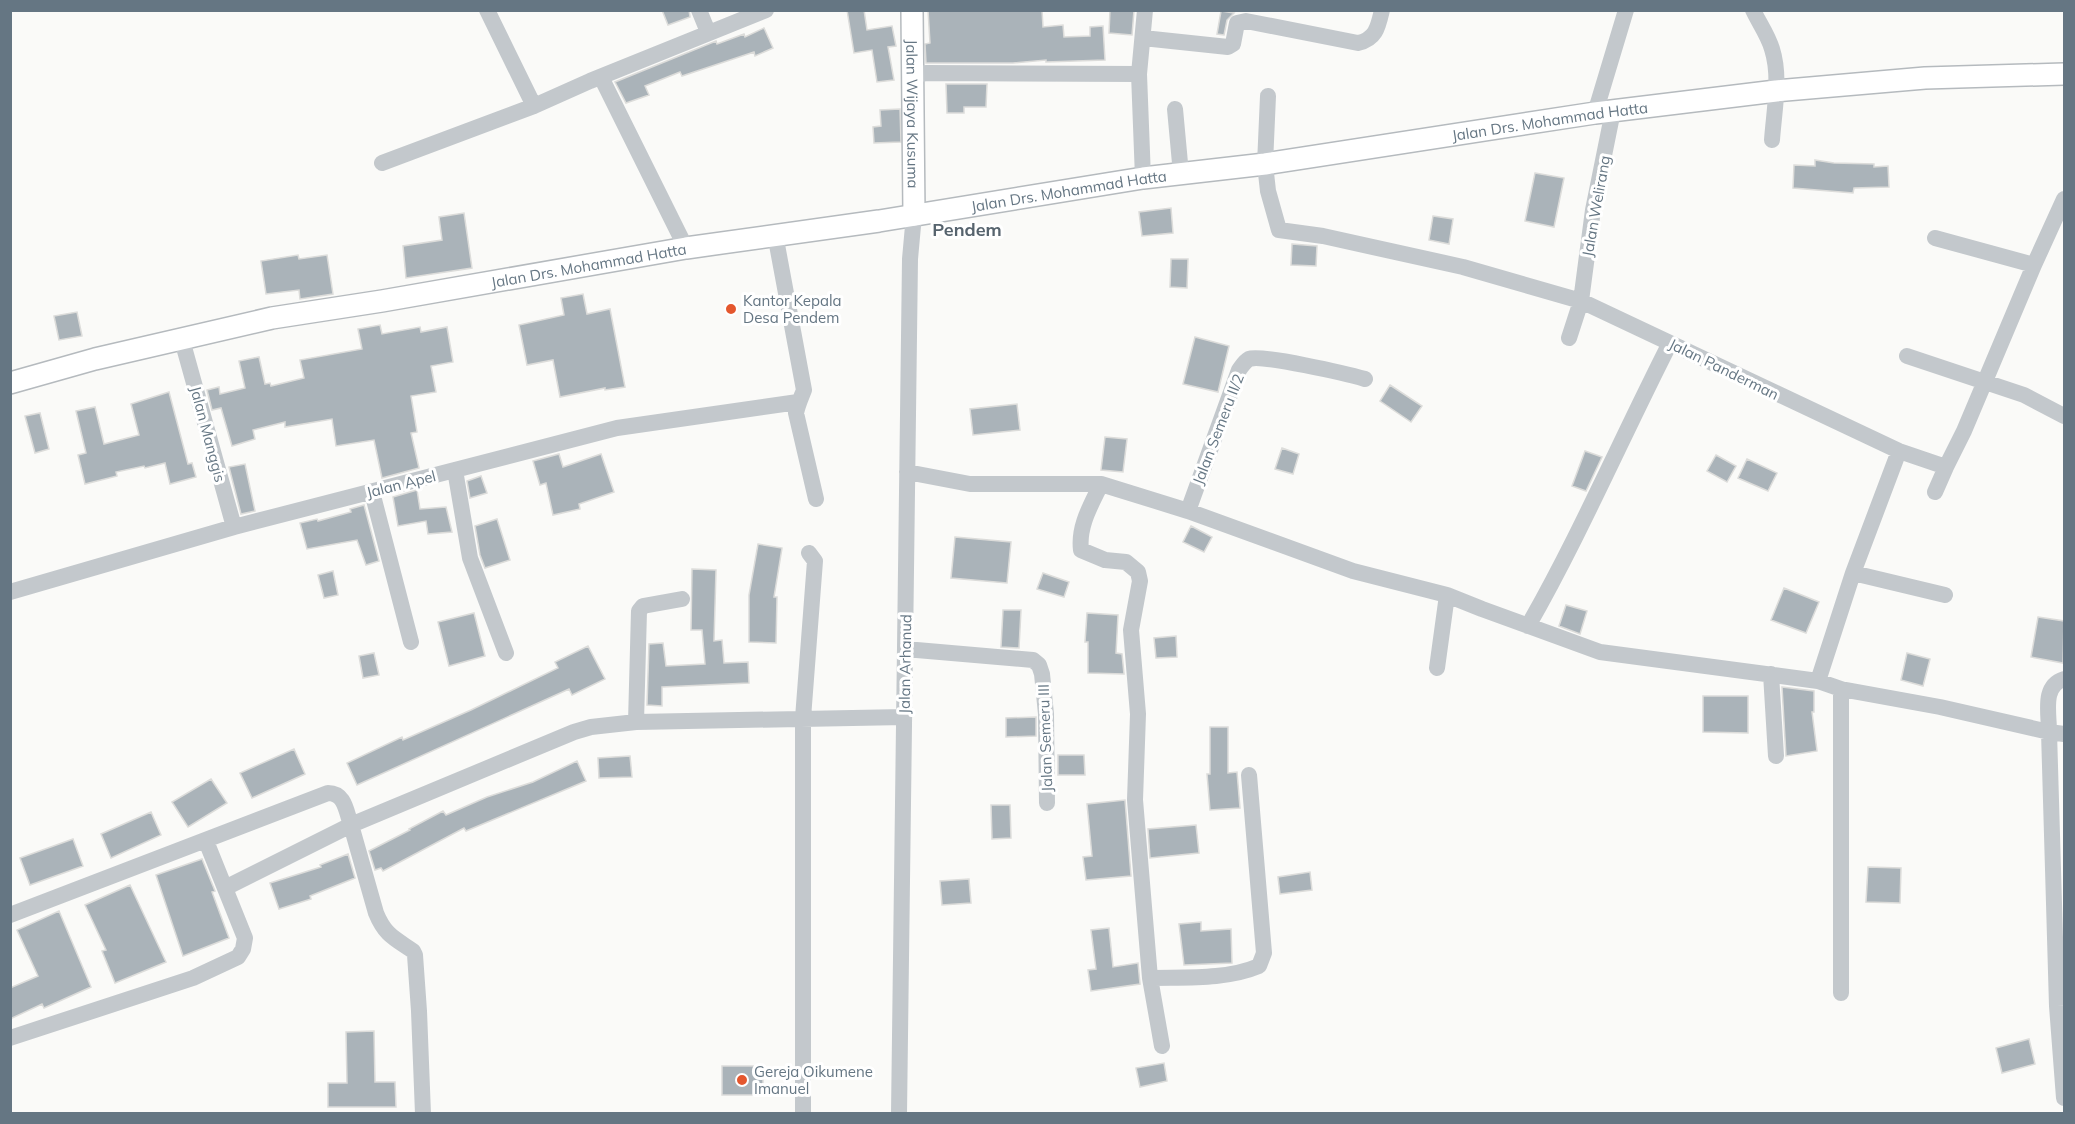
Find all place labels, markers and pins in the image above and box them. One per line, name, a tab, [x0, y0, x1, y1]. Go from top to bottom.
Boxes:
place label: Kantor Kepala Desa Pendem	[743, 291, 841, 327]
marker: Kantor Kepala Desa Pendem	[724, 302, 738, 316]
place label: Gereja Oikumene Imanuel	[754, 1062, 873, 1098]
marker: Gereja Oikumene Imanuel	[735, 1073, 749, 1087]

